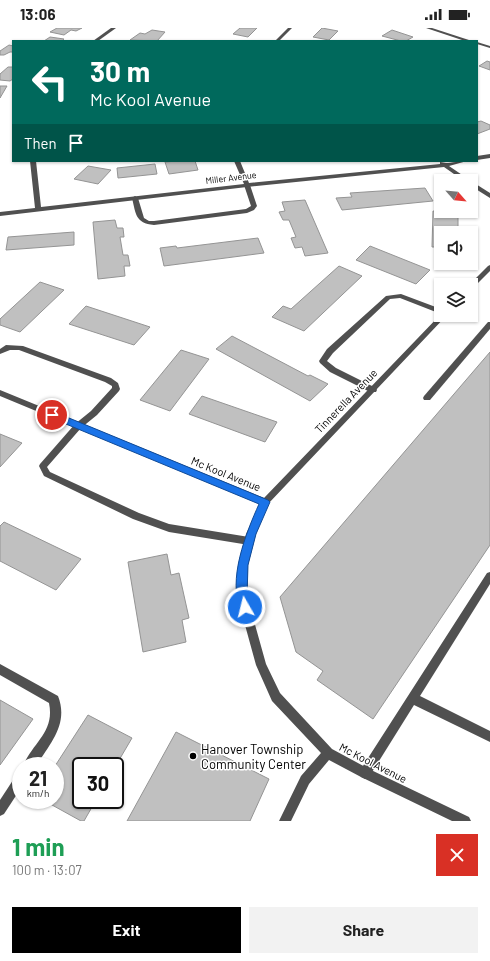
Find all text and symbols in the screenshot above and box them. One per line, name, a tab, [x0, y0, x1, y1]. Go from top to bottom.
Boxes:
text: 13:06	[20, 5, 55, 23]
text: 30 m	[90, 54, 150, 88]
icon: left	[24, 56, 76, 108]
text: Mc Kool Avenue	[90, 88, 211, 110]
icon: arrive	[65, 132, 87, 154]
text: Then	[24, 134, 57, 152]
street label: Miller Avenue	[205, 169, 257, 186]
north arrow	[434, 174, 478, 218]
map controls	[434, 174, 478, 322]
button: sound	[434, 226, 478, 270]
button: layers	[434, 278, 478, 322]
street label: Tinnerella Avenue	[312, 366, 380, 435]
pin	[35, 398, 69, 432]
icon: arrive	[41, 404, 63, 426]
street label: Mc Kool Avenue	[189, 454, 263, 493]
position arrow	[224, 586, 266, 628]
street label: Mc Kool Avenue	[337, 740, 409, 785]
place label: Hanover Township Community Center	[201, 741, 306, 772]
marker: Hanover Township Community Center	[188, 751, 198, 761]
speed limit sign: 30	[72, 757, 124, 809]
text: 21	[29, 766, 47, 790]
text: km/h	[27, 787, 49, 799]
text: 1 min	[12, 832, 65, 861]
button: close	[436, 834, 478, 876]
text: 100 m · 13:07	[12, 862, 82, 878]
button: Exit	[12, 907, 241, 953]
button: Share	[249, 907, 478, 953]

